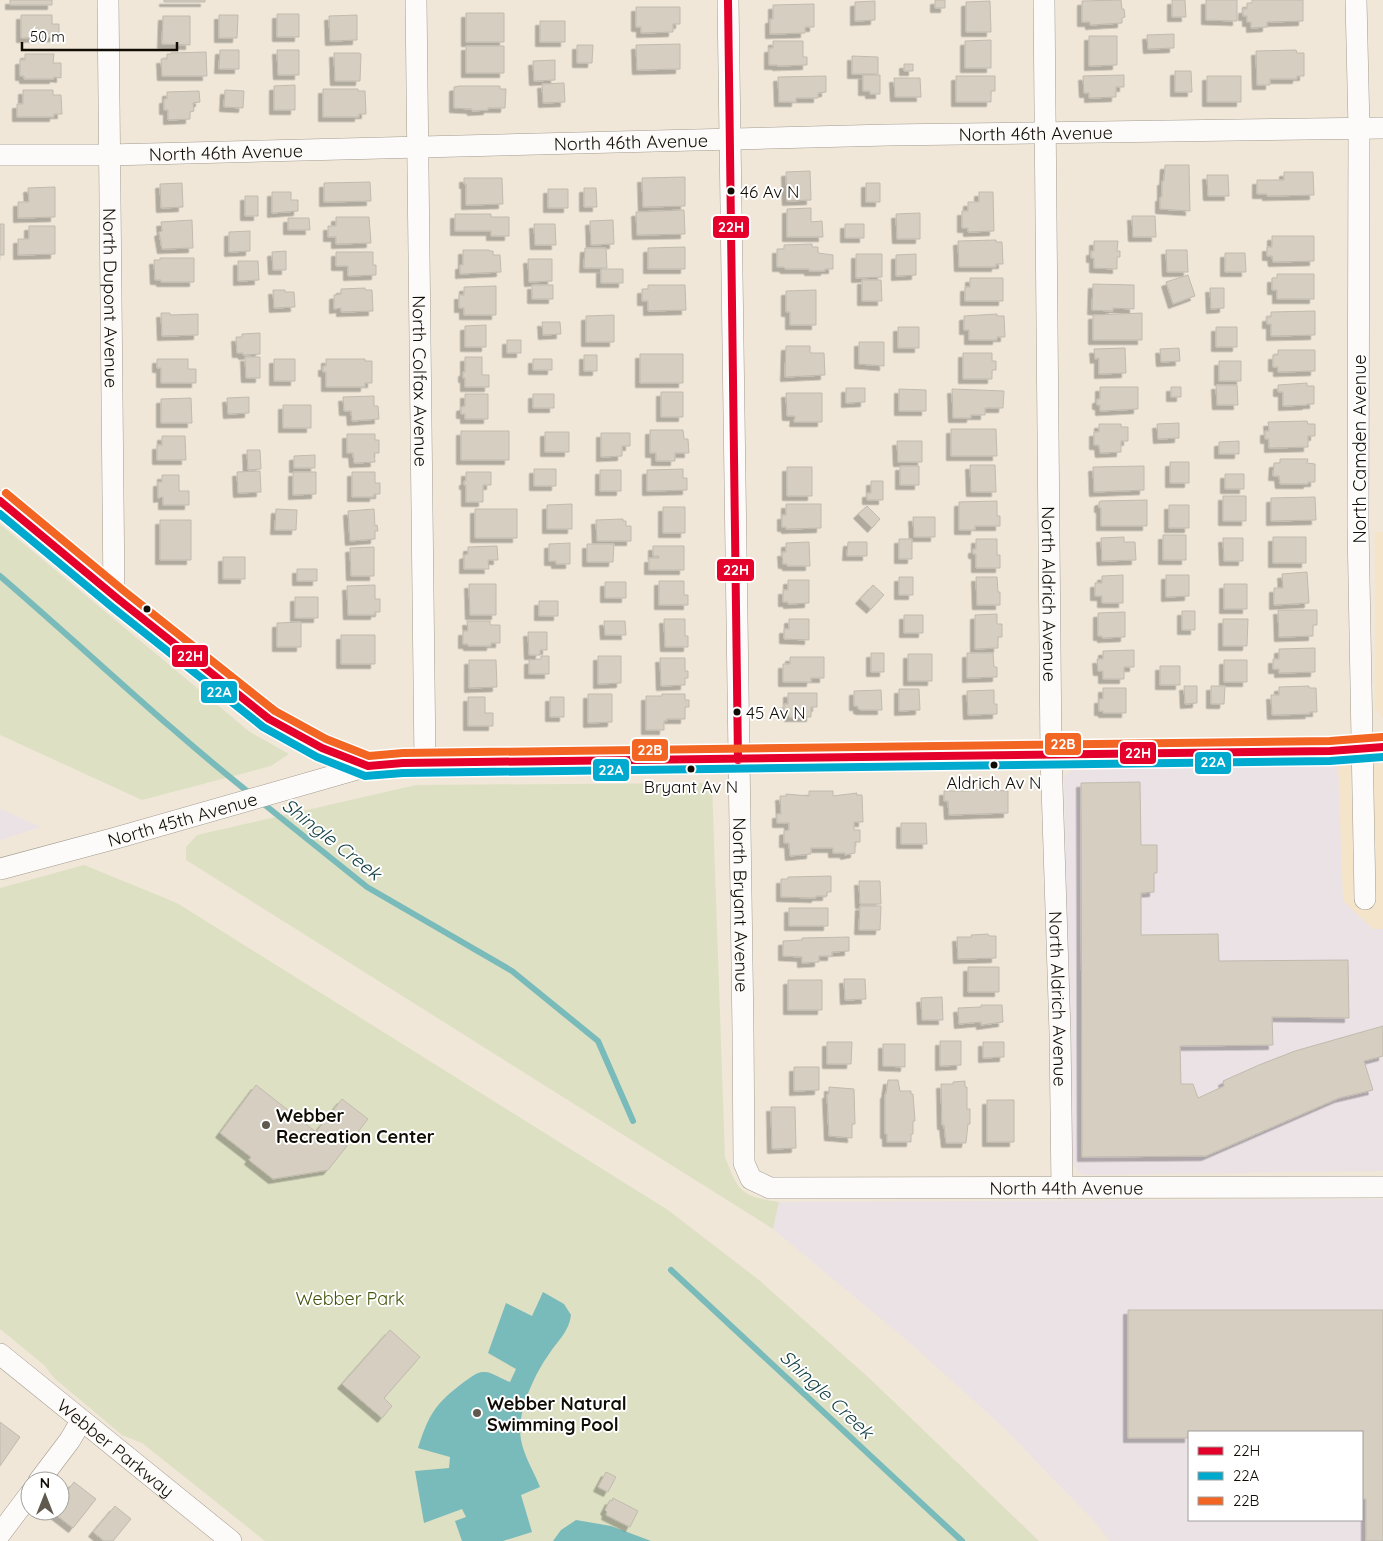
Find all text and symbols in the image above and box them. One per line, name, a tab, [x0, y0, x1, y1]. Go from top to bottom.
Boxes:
scale bar	[22, 20, 178, 52]
text: 50 m	[30, 27, 65, 46]
street label: North 46th Avenue	[958, 120, 1113, 146]
street label: North 46th Avenue	[553, 128, 708, 155]
street label: North 46th Avenue	[149, 139, 303, 165]
place label: 46 Av N	[740, 181, 799, 202]
marker: 46 Av N	[726, 186, 736, 196]
street label: North Dupont Avenue	[99, 208, 123, 388]
line badge: 22H	[712, 215, 750, 239]
text: 22H	[718, 218, 744, 236]
street label: North Colfax Avenue	[408, 295, 433, 467]
street label: North Camden Avenue	[1348, 354, 1371, 544]
street label: North Aldrich Avenue	[1037, 506, 1062, 682]
line badge: 22H	[716, 558, 755, 582]
text: 22H	[723, 561, 749, 579]
unlabelled marker	[142, 604, 152, 614]
line badge: 22H	[171, 644, 209, 668]
text: 22H	[177, 647, 203, 665]
line badge: 22A	[200, 680, 238, 704]
text: 22A	[207, 683, 231, 701]
place label: 45 Av N	[746, 702, 806, 723]
marker: 45 Av N	[732, 707, 742, 717]
line badge: 22B	[1044, 732, 1082, 756]
text: 22B	[1050, 735, 1076, 753]
line badge: 22B	[631, 738, 669, 762]
text: 22B	[637, 741, 663, 759]
line badge: 22H	[1119, 741, 1157, 765]
text: 22H	[1125, 744, 1151, 762]
line badge: 22A	[1194, 751, 1232, 775]
text: 22A	[1201, 753, 1225, 771]
line badge: 22A	[592, 758, 630, 782]
marker: Aldrich Av N	[989, 760, 999, 770]
text: 22A	[599, 761, 623, 779]
marker: Bryant Av N	[686, 764, 696, 774]
place label: Aldrich Av N	[947, 772, 1041, 793]
place label: Bryant Av N	[644, 776, 738, 797]
street label: North 45th Avenue	[105, 787, 260, 851]
water label: Shingle Creek	[278, 793, 388, 886]
street label: North Bryant Avenue	[728, 817, 754, 993]
street label: North Aldrich Avenue	[1045, 911, 1072, 1087]
place label: Webber Recreation Center	[276, 1104, 435, 1148]
marker: Webber Recreation Center	[260, 1119, 272, 1131]
street label: North 44th Avenue	[989, 1176, 1143, 1199]
park label: Webber Park	[295, 1287, 405, 1310]
water label: Shingle Creek	[775, 1345, 880, 1445]
place label: Webber Natural Swimming Pool	[487, 1392, 627, 1436]
street label: Webber Parkway	[53, 1393, 179, 1502]
marker: Webber Natural Swimming Pool	[471, 1407, 483, 1419]
legend	[1188, 1431, 1363, 1521]
text: 22H	[1233, 1441, 1260, 1460]
text: 22A	[1233, 1466, 1260, 1485]
north arrow	[20, 1471, 70, 1521]
text: N	[40, 1474, 50, 1492]
text: 22B	[1233, 1491, 1260, 1510]

